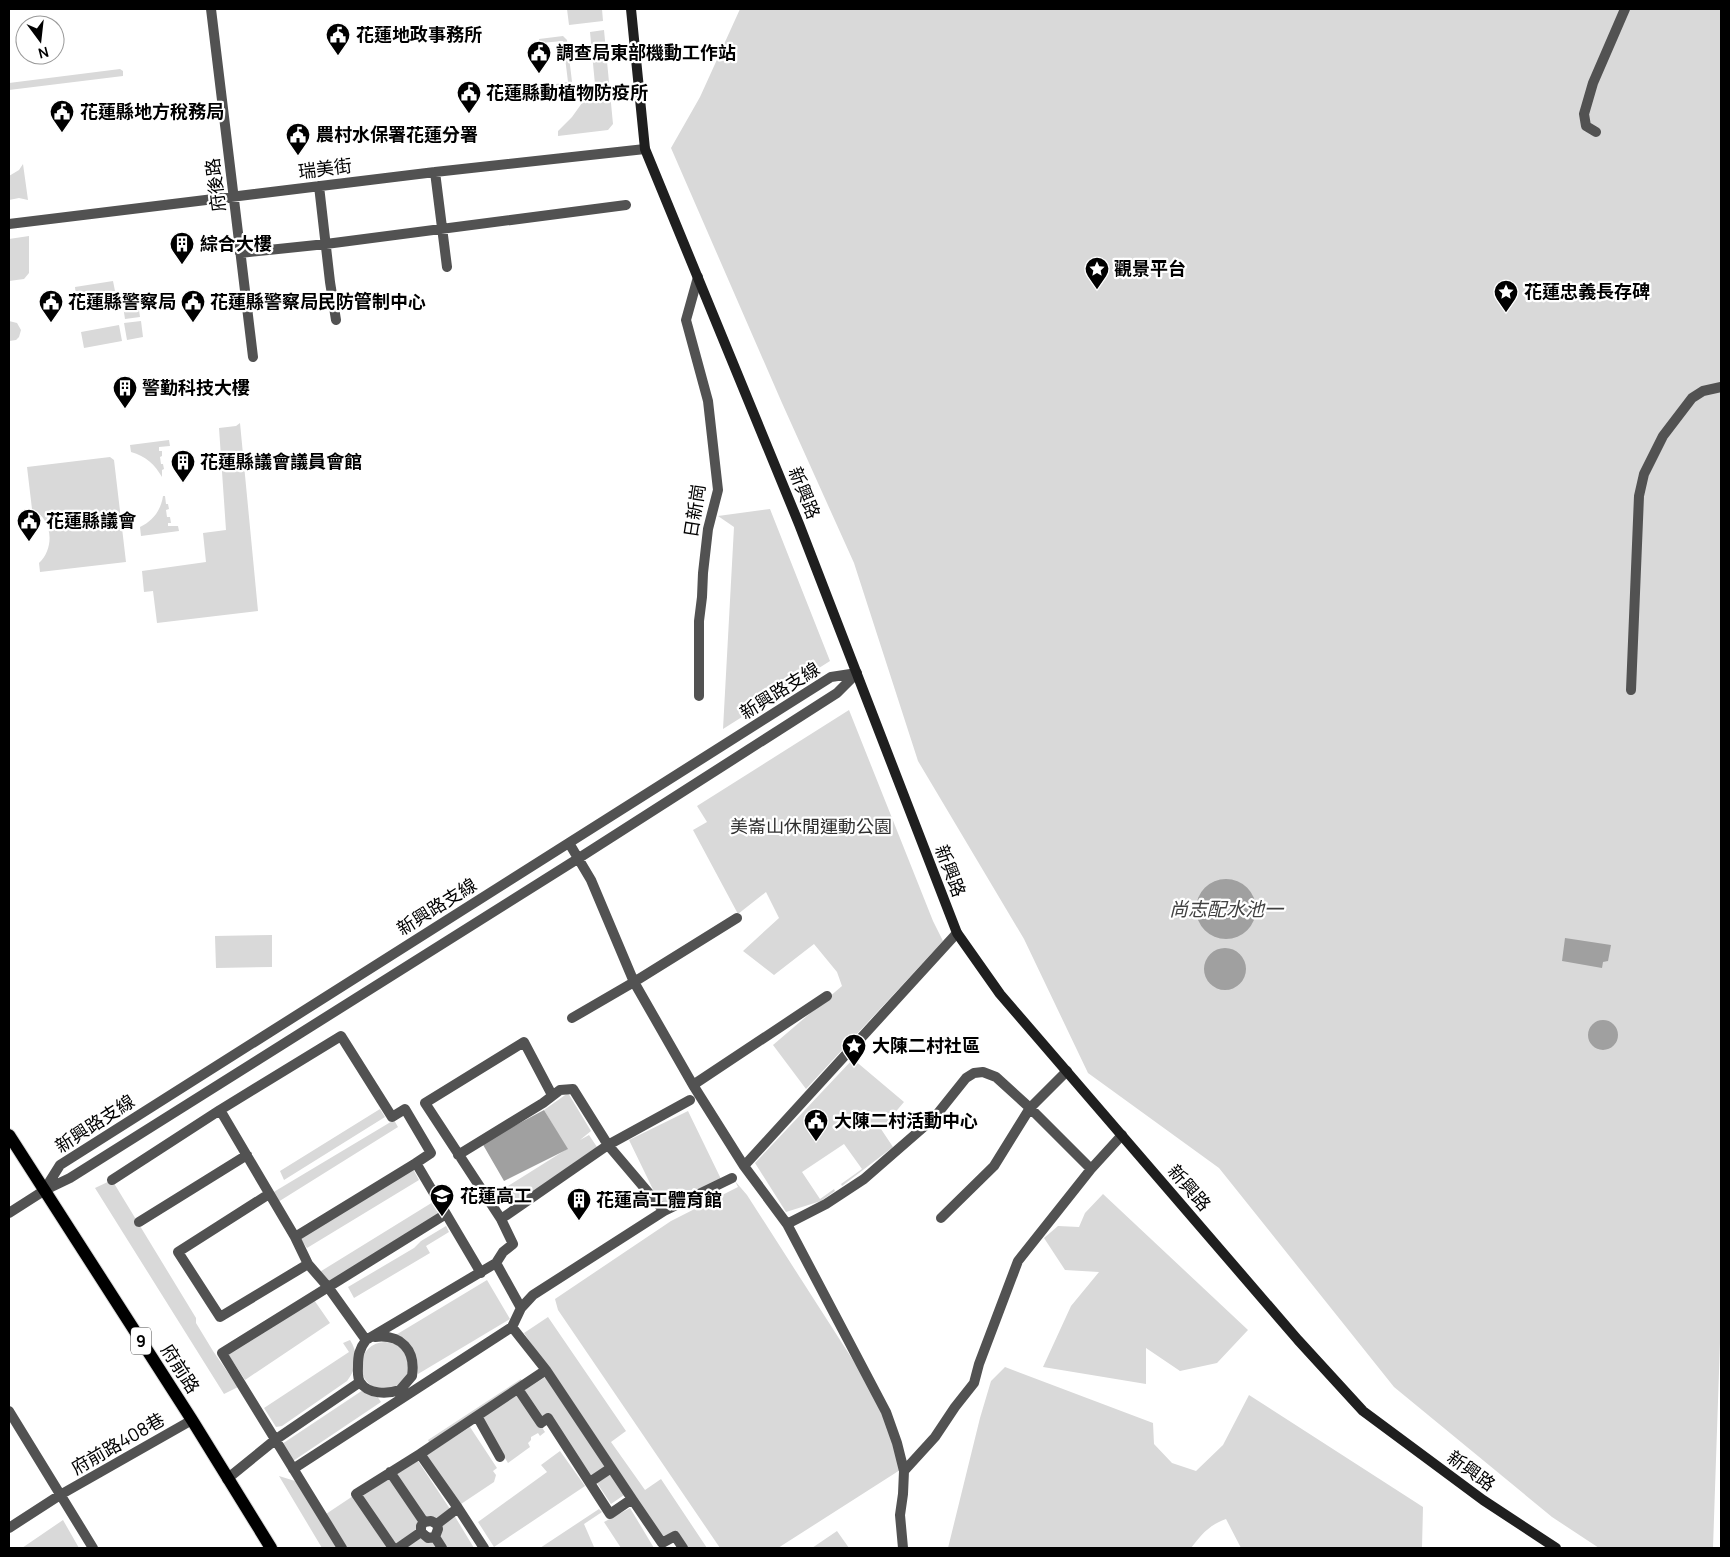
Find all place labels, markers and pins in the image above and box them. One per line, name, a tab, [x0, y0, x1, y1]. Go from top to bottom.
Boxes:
public building icon: 花蓮地政事務所	[325, 22, 351, 56]
place label: 花蓮地政事務所	[356, 22, 482, 46]
public building icon: 調查局東部機動工作站	[526, 40, 552, 74]
place label: 調查局東部機動工作站	[556, 40, 736, 64]
public building icon: 花蓮縣動植物防疫所	[456, 80, 482, 114]
place label: 花蓮縣動植物防疫所	[486, 80, 648, 104]
public building icon: 花蓮縣地方稅務局	[49, 99, 75, 133]
place label: 花蓮縣地方稅務局	[80, 99, 224, 123]
public building icon: 農村水保署花蓮分署	[285, 122, 311, 156]
place label: 農村水保署花蓮分署	[316, 122, 478, 146]
building icon: 綜合大樓	[169, 231, 195, 265]
place label: 綜合大樓	[200, 231, 272, 255]
place icon: 觀景平台	[1084, 256, 1110, 290]
place label: 觀景平台	[1114, 256, 1186, 280]
place icon: 花蓮忠義長存碑	[1493, 279, 1519, 313]
place label: 花蓮忠義長存碑	[1524, 279, 1650, 303]
public building icon: 花蓮縣警察局	[38, 289, 64, 323]
place label: 花蓮縣警察局	[68, 289, 176, 313]
public building icon: 花蓮縣警察局民防管制中心	[180, 289, 206, 323]
place label: 花蓮縣警察局民防管制中心	[210, 289, 426, 313]
building icon: 警勤科技大樓	[112, 375, 138, 409]
place label: 警勤科技大樓	[142, 375, 250, 399]
building icon: 花蓮縣議會議員會館	[170, 449, 196, 483]
place label: 花蓮縣議會議員會館	[200, 449, 362, 473]
public building icon: 花蓮縣議會	[16, 508, 42, 542]
place label: 花蓮縣議會	[46, 508, 137, 532]
place icon: 大陳二村社區	[841, 1033, 867, 1067]
place label: 大陳二村社區	[872, 1033, 980, 1057]
public building icon: 大陳二村活動中心	[803, 1108, 829, 1142]
place label: 大陳二村活動中心	[834, 1108, 978, 1132]
school or university icon: 花蓮高工	[429, 1183, 455, 1217]
place label: 花蓮高工	[460, 1183, 532, 1207]
building icon: 花蓮高工體育館	[566, 1187, 592, 1221]
place label: 花蓮高工體育館	[596, 1187, 722, 1211]

